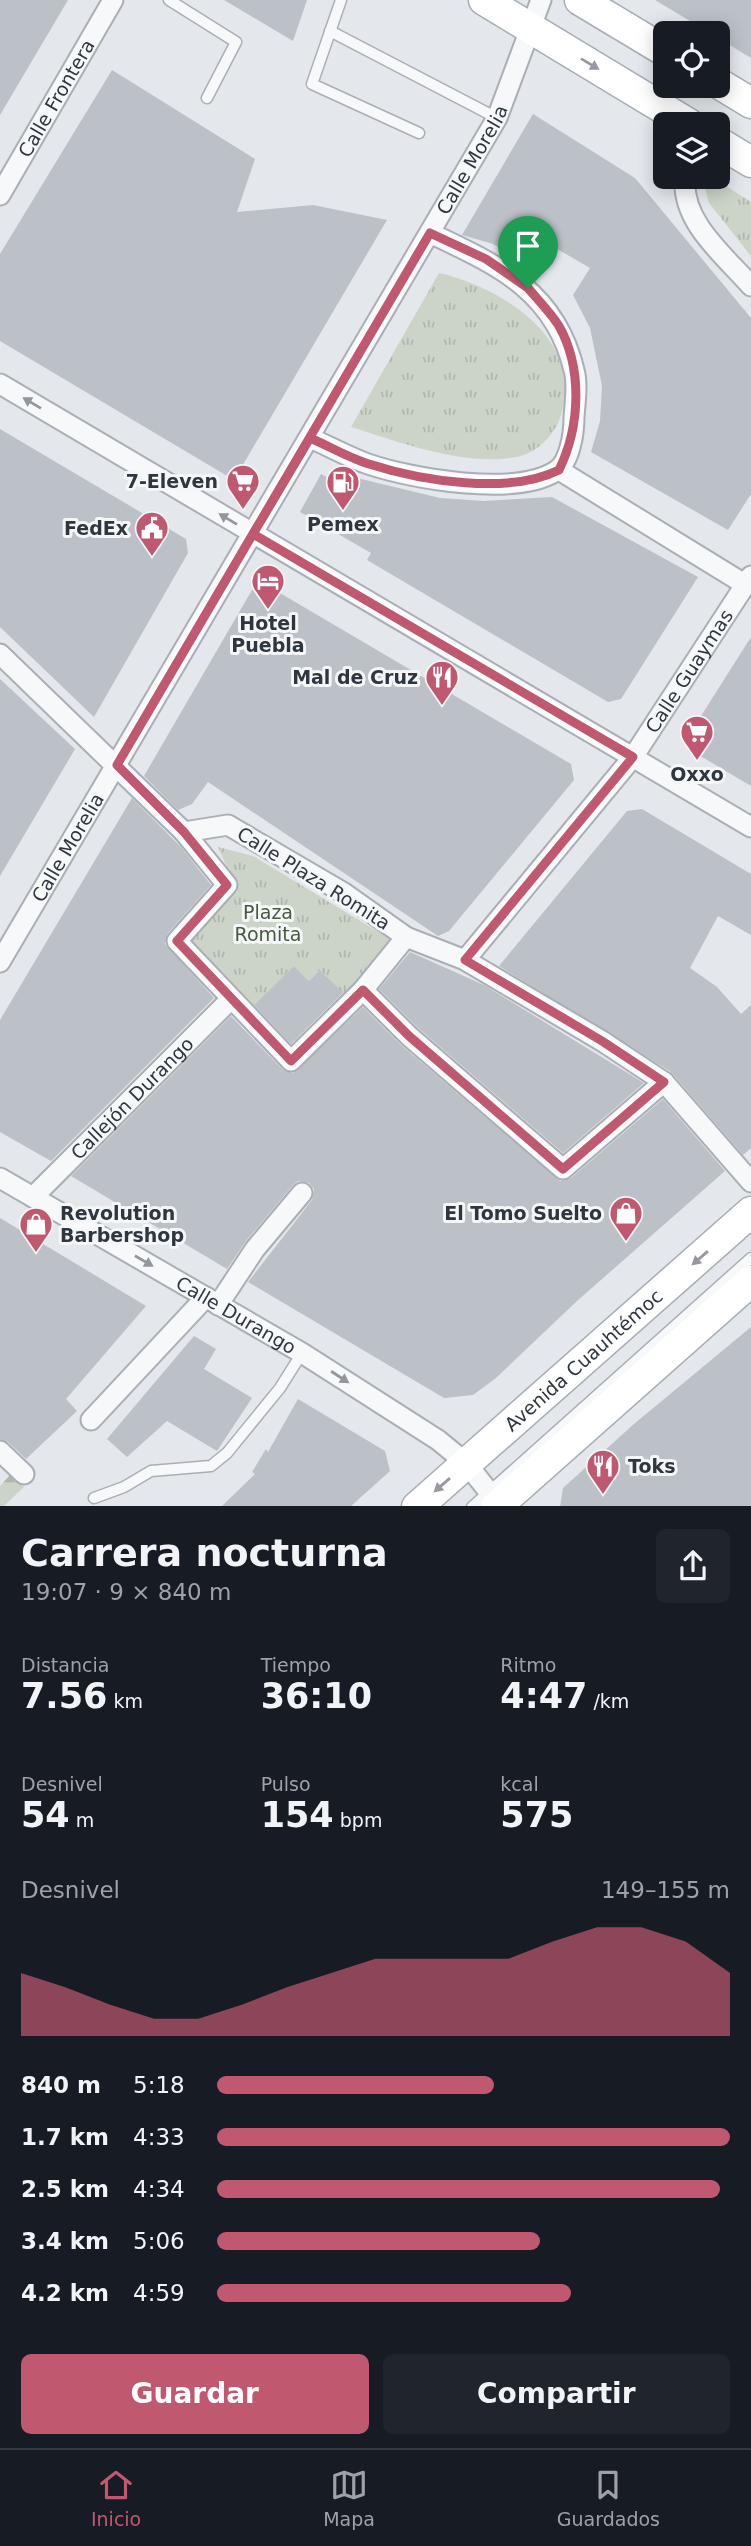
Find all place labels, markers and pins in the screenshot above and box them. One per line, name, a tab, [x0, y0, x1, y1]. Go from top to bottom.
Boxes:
pin	[498, 216, 558, 288]
supermarket icon: 7-Eleven	[224, 462, 262, 511]
fuel station icon: Pemex	[324, 463, 362, 512]
place label: 7-Eleven	[126, 470, 218, 492]
public building icon: FedEx	[133, 509, 171, 558]
place label: Pemex	[307, 513, 379, 535]
place label: FedEx	[64, 517, 128, 539]
hotel icon: Hotel Puebla	[249, 562, 287, 611]
place label: Hotel Puebla	[231, 612, 305, 656]
restaurant icon: Mal de Cruz	[423, 658, 461, 707]
place label: Mal de Cruz	[292, 666, 418, 688]
supermarket icon: Oxxo	[678, 713, 716, 762]
place label: Oxxo	[670, 763, 724, 785]
shop icon: El Tomo Suelto	[607, 1194, 645, 1243]
place label: Revolution Barbershop	[60, 1202, 184, 1246]
place label: El Tomo Suelto	[444, 1202, 602, 1224]
shop icon: Revolution Barbershop	[17, 1205, 55, 1254]
restaurant icon: Toks	[584, 1447, 622, 1496]
place label: Toks	[628, 1455, 675, 1477]

